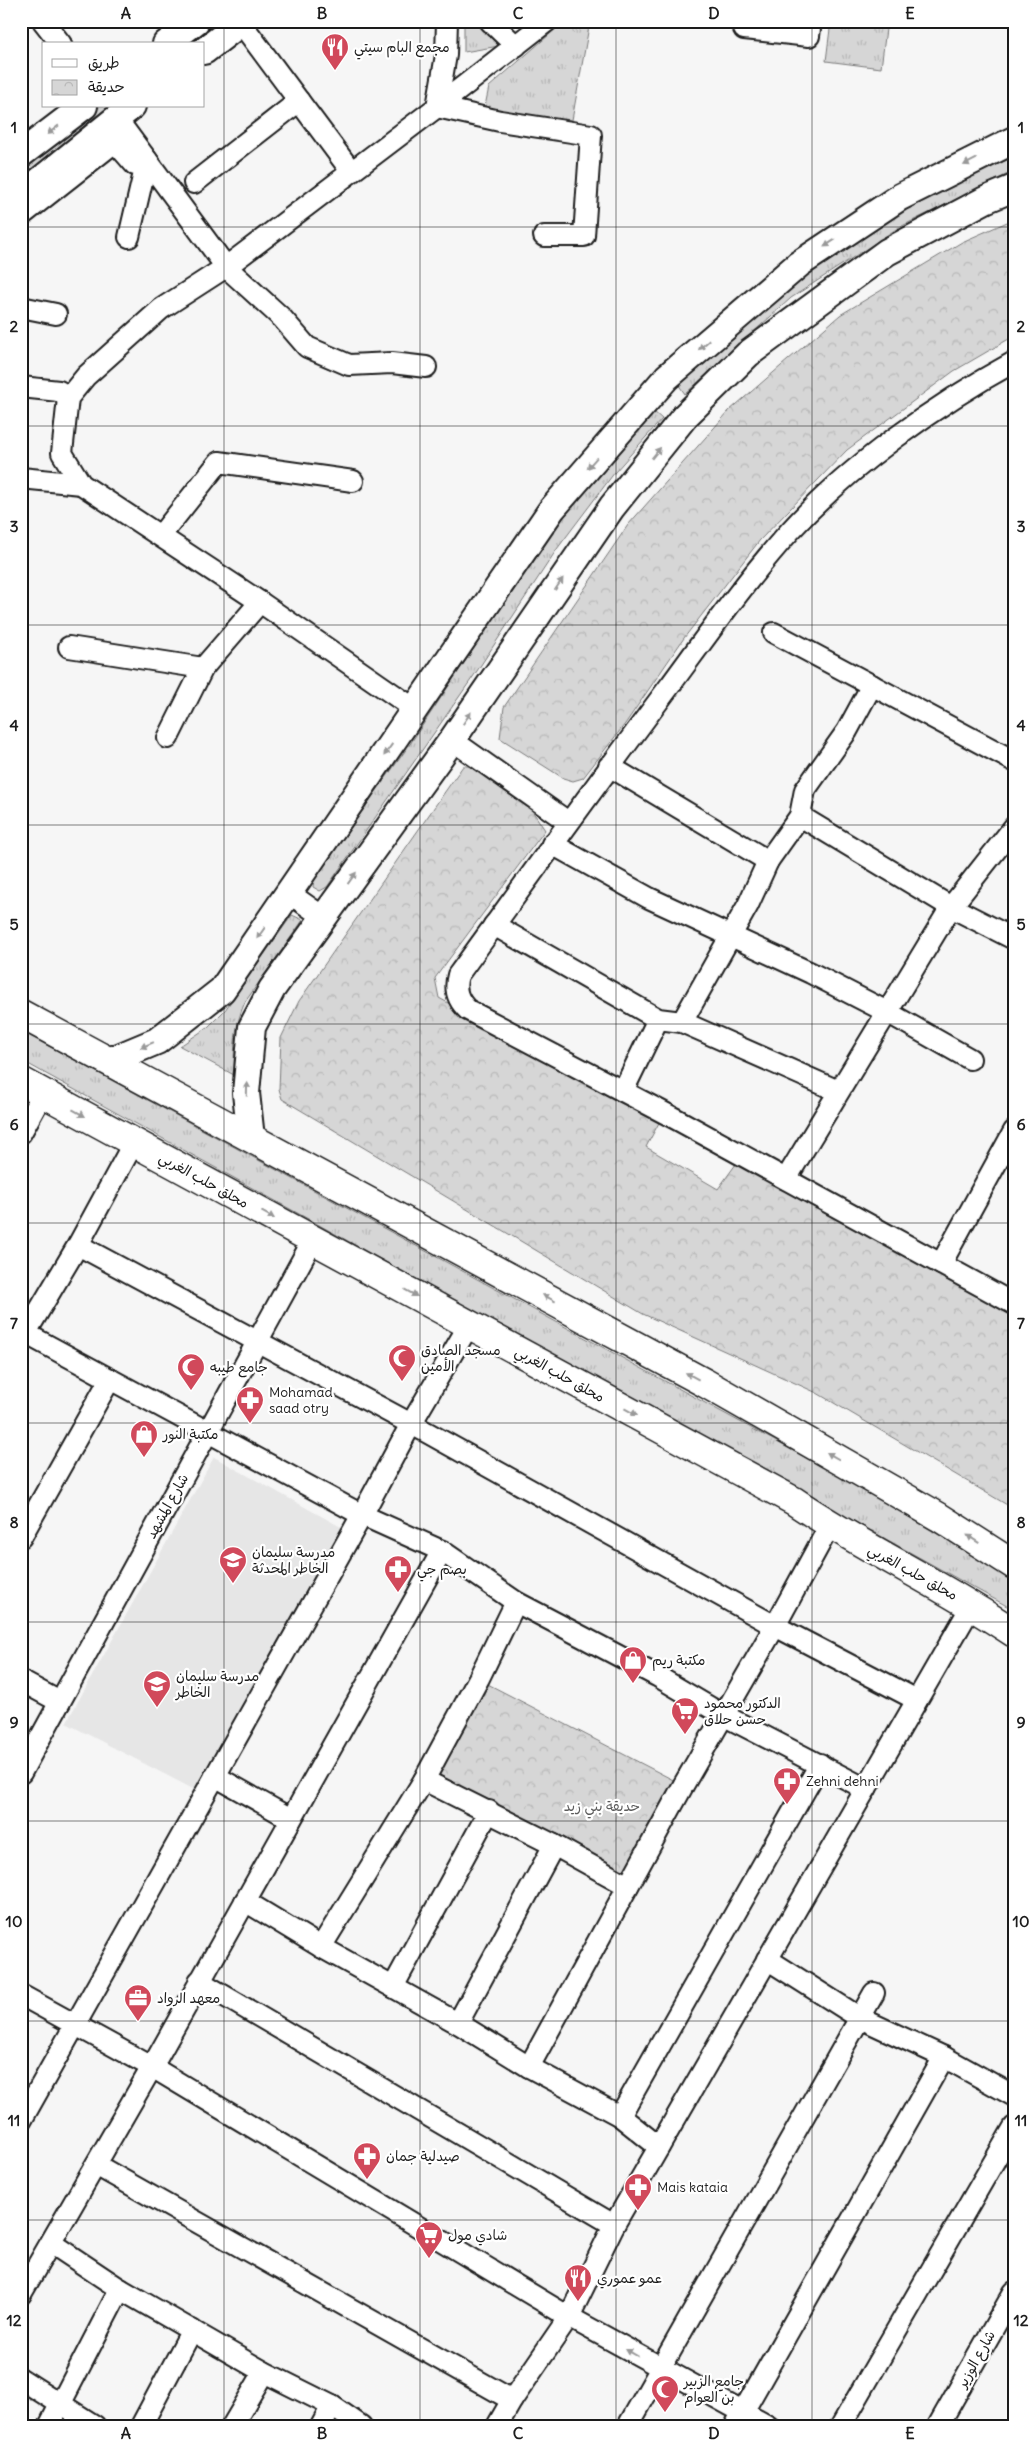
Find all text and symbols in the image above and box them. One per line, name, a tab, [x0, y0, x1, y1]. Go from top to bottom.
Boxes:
text: A	[121, 3, 131, 23]
text: B	[317, 3, 328, 23]
text: C	[513, 3, 524, 23]
text: D	[708, 3, 720, 23]
text: E	[905, 3, 915, 23]
restaurant icon: مجمع البام سيتي	[320, 32, 350, 71]
place label: مجمع البام سيتي	[354, 38, 450, 60]
legend	[42, 42, 205, 108]
text: طريق	[88, 53, 120, 72]
text: حديقة	[88, 77, 125, 96]
text: 1	[11, 117, 17, 137]
text: 1	[1018, 117, 1024, 137]
one-way arrow	[46, 125, 59, 136]
one-way arrow	[963, 158, 977, 166]
one-way arrow	[823, 238, 837, 248]
text: 2	[10, 316, 19, 336]
text: 2	[1017, 316, 1026, 336]
one-way arrow	[698, 340, 711, 351]
one-way arrow	[650, 447, 661, 460]
one-way arrow	[586, 456, 598, 468]
text: 3	[9, 516, 19, 536]
text: 3	[1016, 516, 1026, 536]
one-way arrow	[555, 577, 564, 590]
one-way arrow	[463, 711, 472, 724]
text: 4	[9, 715, 19, 735]
text: 4	[1016, 715, 1026, 735]
one-way arrow	[383, 743, 393, 757]
one-way arrow	[347, 871, 357, 885]
text: 5	[9, 914, 19, 934]
text: 5	[1016, 914, 1026, 934]
one-way arrow	[256, 926, 266, 940]
one-way arrow	[139, 1041, 154, 1049]
one-way arrow	[243, 1081, 251, 1097]
one-way arrow	[73, 1108, 86, 1117]
text: 6	[9, 1114, 19, 1134]
text: 6	[1016, 1114, 1026, 1134]
street label: محلق حلب الغربي	[154, 1148, 252, 1215]
one-way arrow	[261, 1211, 276, 1219]
one-way arrow	[404, 1289, 418, 1297]
one-way arrow	[542, 1294, 555, 1303]
text: 7	[10, 1313, 18, 1333]
text: 7	[1017, 1313, 1025, 1333]
place label: مسجد الصادق الأمين	[421, 1341, 501, 1375]
street label: محلق حلب الغربي	[510, 1342, 608, 1409]
mosque icon: مسجد الصادق الأمين	[387, 1343, 417, 1382]
mosque icon: جامع طيبه	[176, 1352, 206, 1391]
place label: جامع طيبه	[210, 1358, 268, 1378]
one-way arrow	[684, 1372, 699, 1380]
place label: Mohamad saad otry	[269, 1383, 333, 1417]
pharmacy icon: Mohamad saad otry	[235, 1385, 265, 1424]
one-way arrow	[623, 1408, 638, 1416]
shop icon: مكتبة النور	[129, 1419, 159, 1458]
place label: مكتبة النور	[162, 1425, 218, 1444]
one-way arrow	[826, 1452, 839, 1461]
street label: شارع المشهد	[142, 1470, 193, 1542]
text: 8	[9, 1512, 19, 1532]
text: 8	[1016, 1512, 1026, 1532]
one-way arrow	[966, 1534, 979, 1544]
street label: محلق حلب الغربي	[863, 1540, 961, 1607]
place label: مدرسة سليمان الخاطر المحدثة	[252, 1543, 335, 1577]
school or university icon: مدرسة سليمان الخاطر المحدثة	[218, 1545, 248, 1584]
pharmacy icon: بصم جي	[383, 1554, 413, 1593]
place label: بصم جي	[417, 1560, 467, 1582]
shop icon: مكتبة ريم	[618, 1645, 648, 1684]
place label: مكتبة ريم	[652, 1651, 705, 1671]
place label: مدرسة سليمان الخاطر	[175, 1667, 259, 1701]
school or university icon: مدرسة سليمان الخاطر	[142, 1669, 172, 1708]
place label: الدكتور محمود حسن حلاق	[704, 1694, 781, 1728]
supermarket icon: الدكتور محمود حسن حلاق	[670, 1696, 700, 1735]
text: 9	[9, 1712, 19, 1732]
text: 9	[1016, 1712, 1026, 1732]
pharmacy icon: Zehni dehni	[772, 1766, 802, 1805]
place label: Zehni dehni	[806, 1772, 879, 1790]
park label: حديقة بني زيد	[564, 1797, 640, 1819]
text: 10	[6, 1911, 22, 1931]
text: 10	[1013, 1911, 1029, 1931]
office icon: معهد الرواد	[123, 1983, 153, 2022]
place label: معهد الرواد	[157, 1989, 220, 2007]
text: 11	[8, 2110, 20, 2130]
text: 11	[1015, 2110, 1027, 2130]
pharmacy icon: صيدلية جمان	[352, 2141, 382, 2180]
place label: صيدلية جمان	[386, 2147, 460, 2165]
pharmacy icon: Mais kataia	[623, 2172, 653, 2211]
place label: Mais kataia	[657, 2178, 728, 2196]
supermarket icon: شادي مول	[414, 2220, 444, 2259]
place label: شادي مول	[448, 2226, 507, 2246]
restaurant icon: عمو عموري	[563, 2263, 593, 2302]
place label: عمو عموري	[597, 2269, 662, 2289]
text: 12	[6, 2310, 22, 2330]
text: 12	[1013, 2310, 1029, 2330]
street label: شارع الوزير	[952, 2327, 1000, 2392]
one-way arrow	[626, 2348, 639, 2357]
place label: جامع الزبير بن العوام	[683, 2372, 744, 2408]
mosque icon: جامع الزبير بن العوام	[650, 2374, 680, 2413]
text: A	[121, 2423, 131, 2443]
text: B	[317, 2423, 328, 2443]
text: C	[513, 2423, 524, 2443]
text: D	[708, 2423, 720, 2443]
text: E	[905, 2423, 915, 2443]

